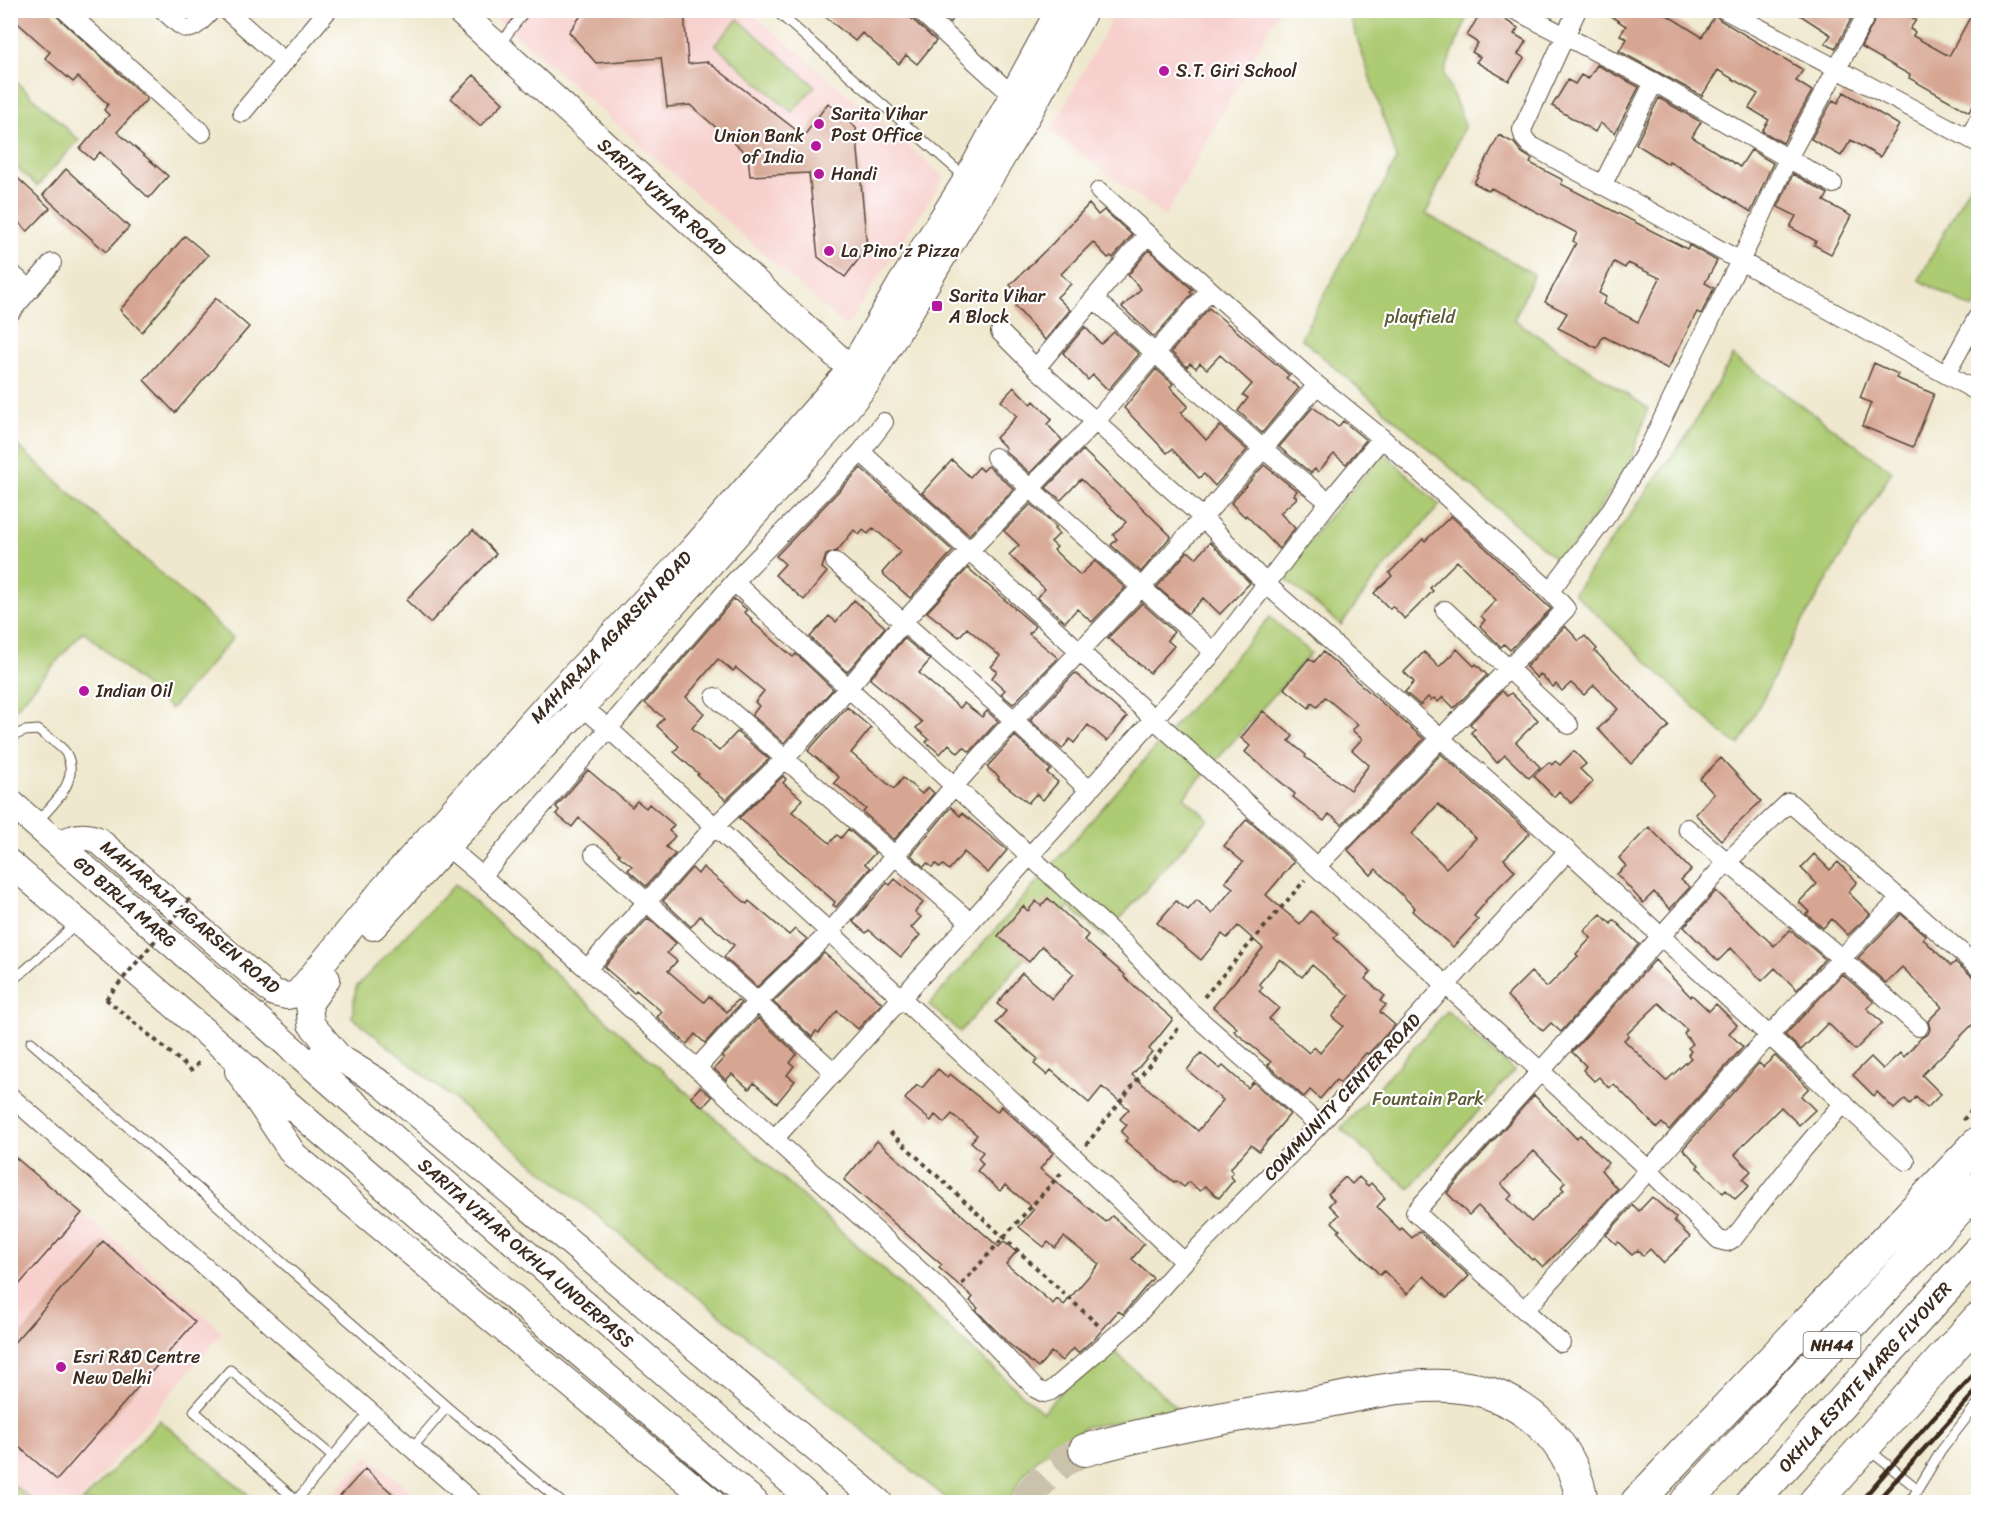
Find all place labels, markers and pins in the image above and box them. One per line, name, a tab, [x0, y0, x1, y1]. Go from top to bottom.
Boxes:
place label: S.T. Giri School	[1176, 55, 1298, 87]
marker: S.T. Giri School	[1157, 64, 1171, 78]
place label: Sarita Vihar Post Office	[831, 98, 928, 151]
marker: Sarita Vihar Post Office	[812, 117, 826, 131]
place label: Union Bank of India	[714, 120, 804, 173]
marker: Union Bank of India	[809, 139, 823, 153]
place label: Handi	[831, 158, 878, 190]
marker: Handi	[812, 167, 826, 181]
place label: La Pino'z Pizza	[841, 235, 960, 267]
marker: La Pino'z Pizza	[822, 244, 836, 258]
place label: Sarita Vihar A Block	[948, 280, 1046, 333]
marker: Sarita Vihar A Block	[930, 299, 944, 313]
place label: Indian Oil	[95, 675, 173, 707]
marker: Indian Oil	[77, 684, 91, 698]
place label: Esri R&D Centre New Delhi	[73, 1341, 200, 1394]
marker: Esri R&D Centre New Delhi	[54, 1360, 68, 1374]

